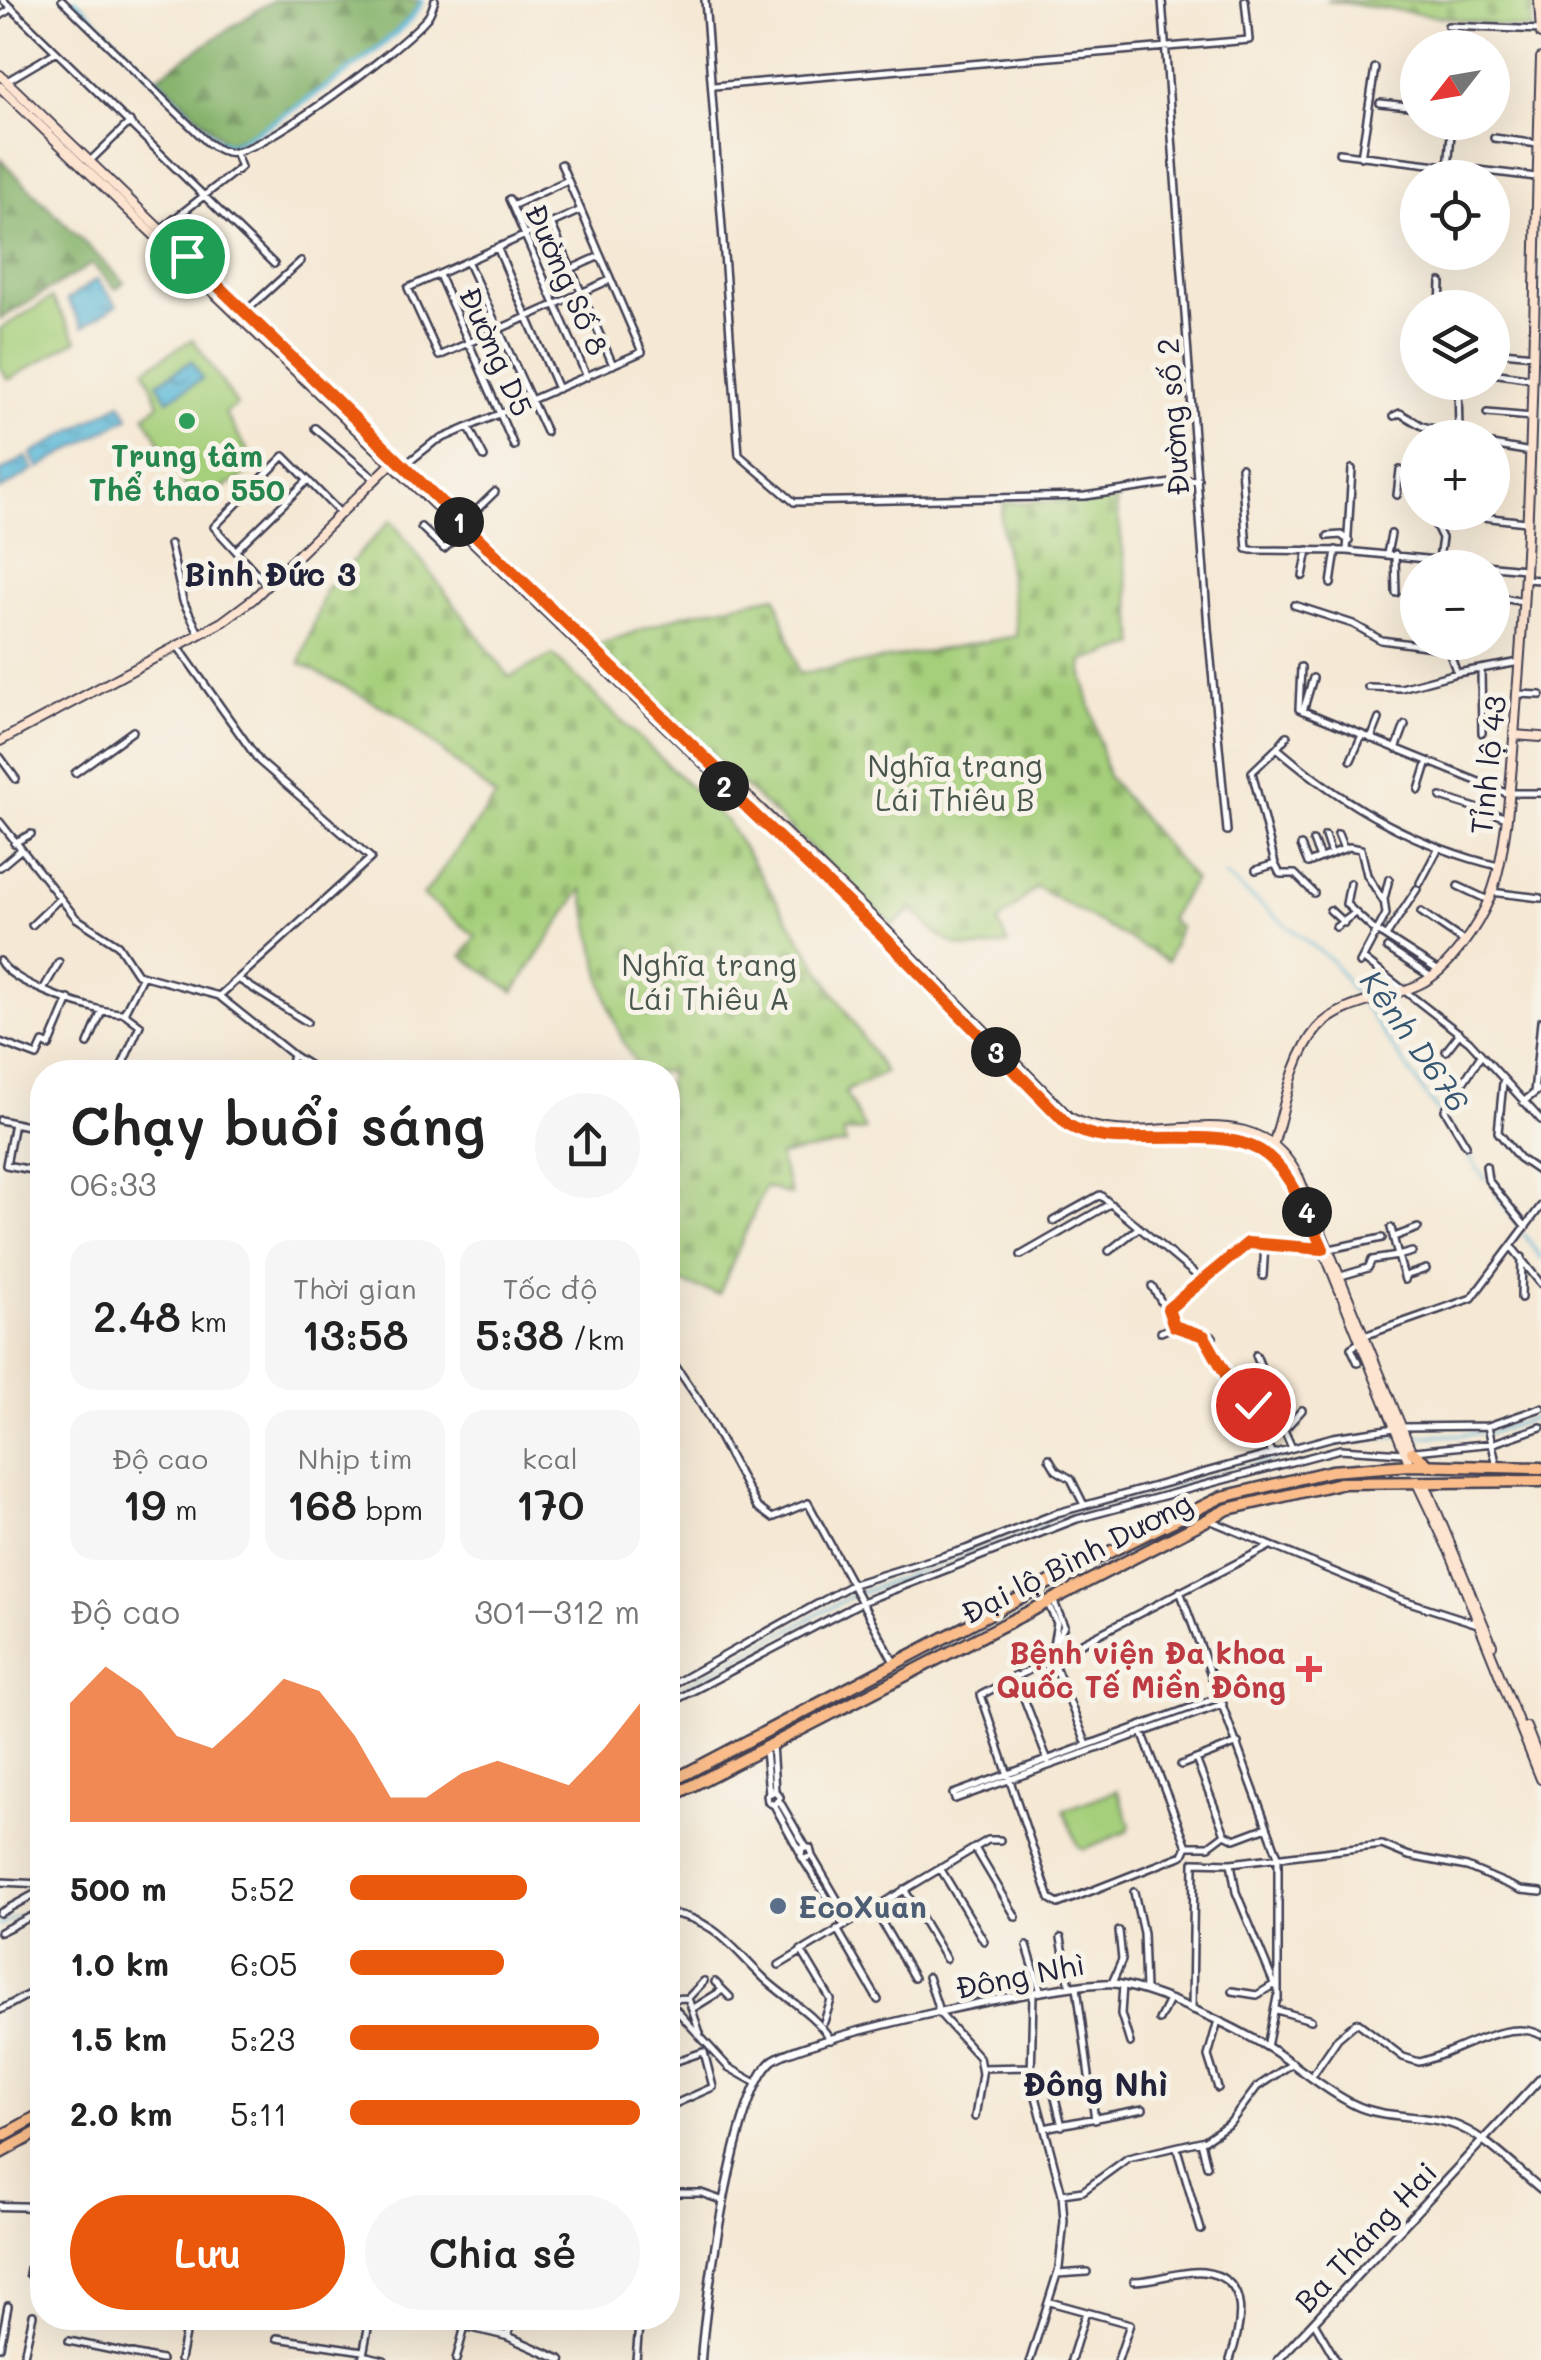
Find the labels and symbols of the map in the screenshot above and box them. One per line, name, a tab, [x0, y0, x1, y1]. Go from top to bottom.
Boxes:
north arrow	[1400, 30, 1510, 140]
street label: Đường Số 8	[517, 197, 619, 361]
pin	[145, 214, 230, 299]
street label: Đường D5	[451, 280, 543, 422]
street label: Đường số 2	[1147, 337, 1197, 497]
marker: Trung tâm Thể thao 550	[176, 410, 198, 432]
place label: Trung tâm Thể thao 550	[89, 435, 285, 509]
pin: 1	[434, 497, 484, 547]
district label: Bình Đức 3	[184, 552, 356, 594]
street label: Tỉnh lộ 43	[1460, 694, 1514, 836]
park label: Nghĩa trang Lái Thiêu B	[867, 745, 1043, 819]
pin: 2	[699, 761, 749, 811]
park label: Nghĩa trang Lái Thiêu A	[621, 944, 797, 1018]
water label: Kênh D676	[1352, 961, 1480, 1119]
pin: 3	[971, 1027, 1021, 1077]
pin: 4	[1282, 1187, 1332, 1237]
pin	[1211, 1363, 1296, 1448]
street label: Đại lộ Bình Dương	[954, 1482, 1198, 1632]
place label: Bệnh viện Đa khoa Quốc Tế Miền Đông	[996, 1632, 1286, 1706]
marker: Bệnh viện Đa khoa Quốc Tế Miền Đông	[1296, 1656, 1322, 1682]
place label: EcoXuan	[798, 1886, 927, 1926]
marker: EcoXuan	[767, 1895, 789, 1917]
street label: Đông Nhì	[952, 1943, 1088, 2007]
district label: Đông Nhì	[1023, 2062, 1169, 2104]
street label: Ba Tháng Hai	[1285, 2152, 1445, 2320]

